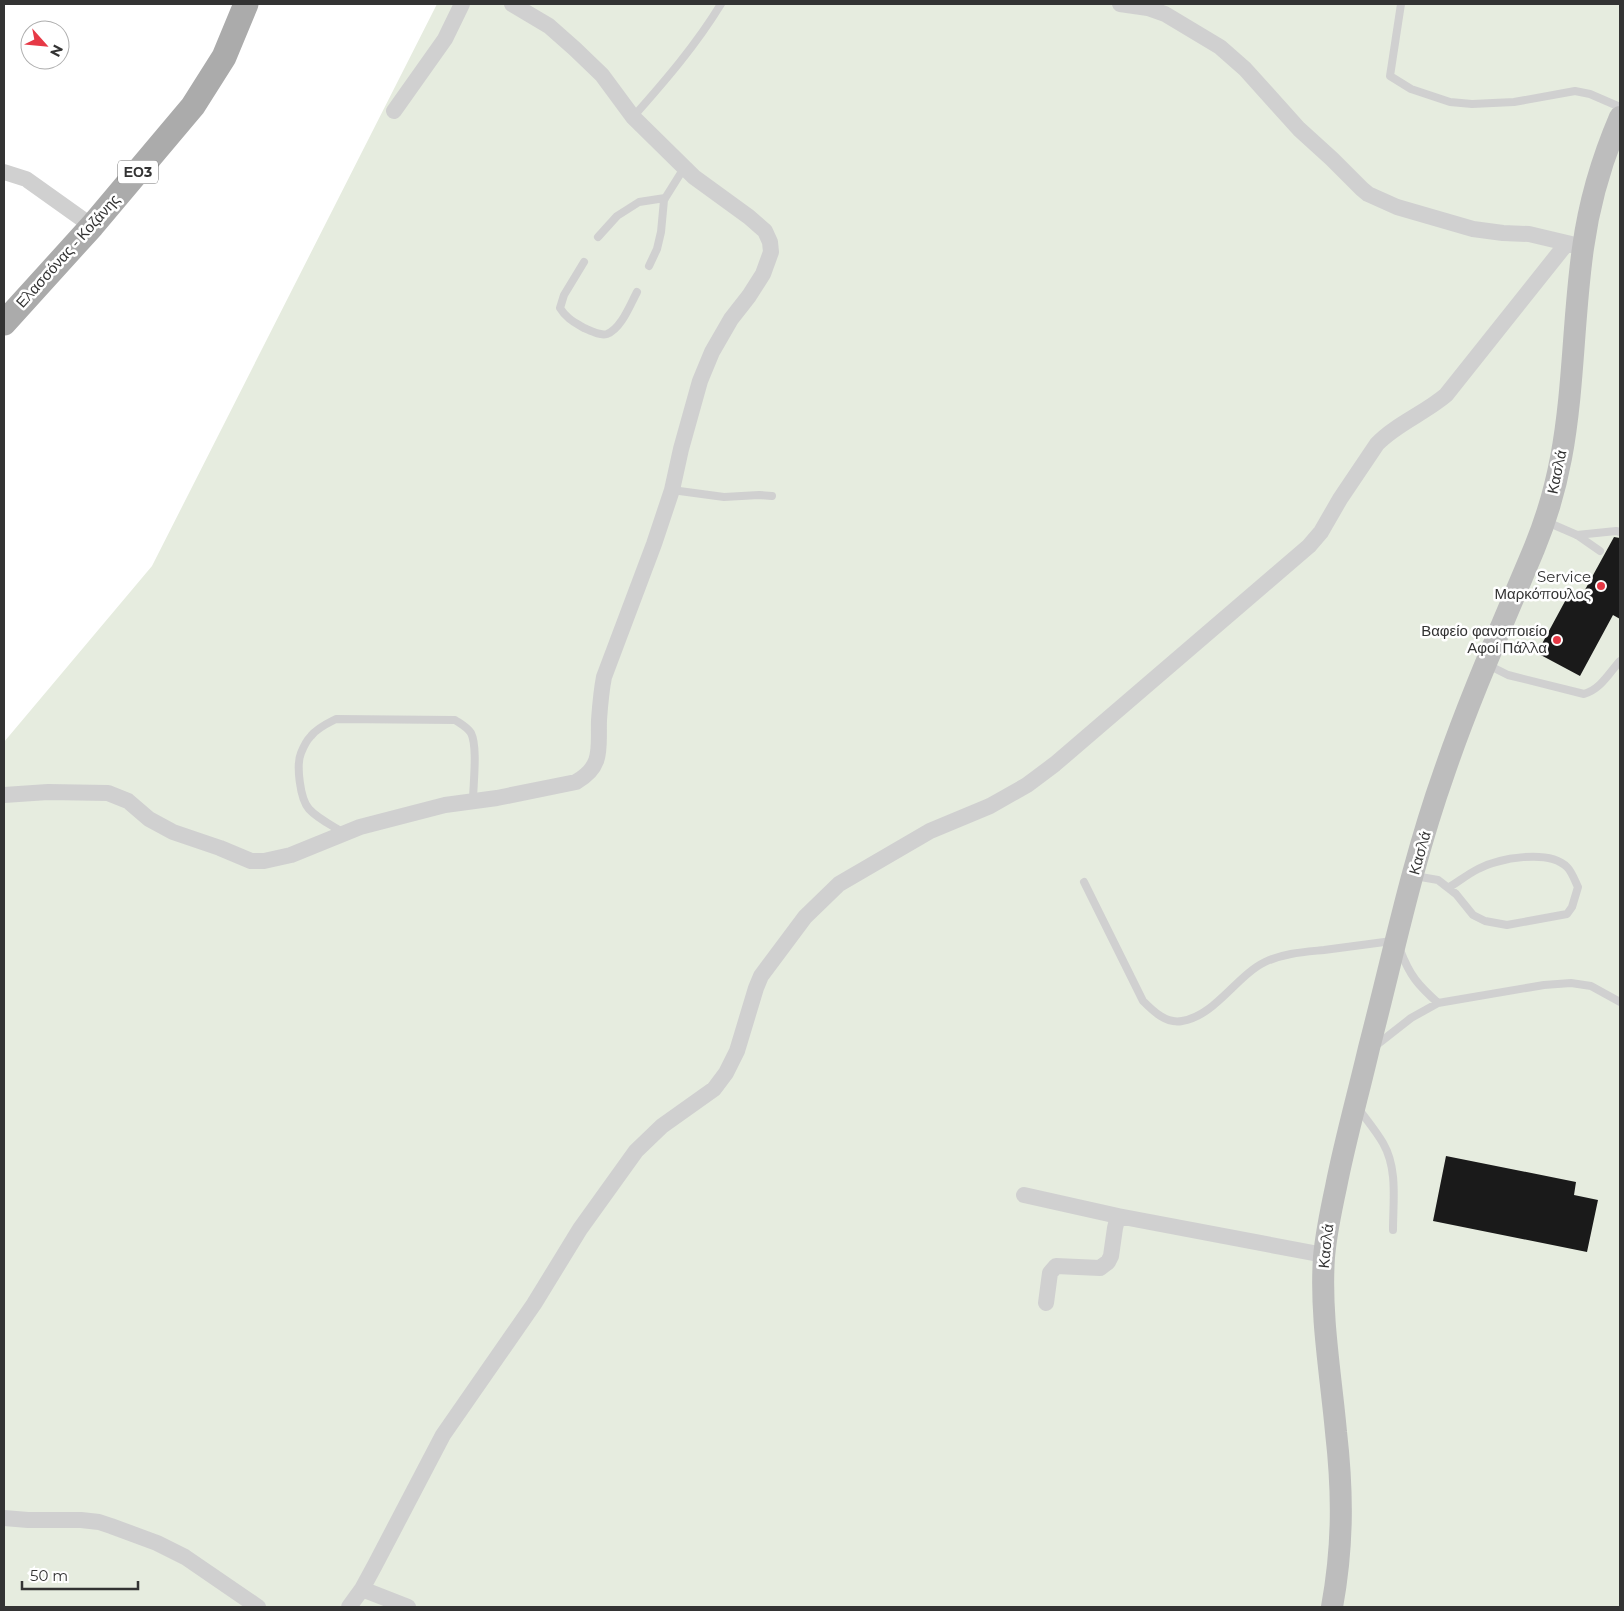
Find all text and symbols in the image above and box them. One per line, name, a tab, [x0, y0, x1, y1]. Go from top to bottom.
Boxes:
north arrow	[20, 20, 70, 70]
text: N	[46, 42, 67, 60]
road number: ΕΟ3	[118, 160, 158, 183]
street label: Ελασσόνας - Κοζάνης	[12, 190, 124, 311]
street label: Κασλά	[1543, 448, 1571, 496]
place label: Service Μαρκόπουλος	[1495, 567, 1591, 603]
marker: Service Μαρκόπουλος	[1595, 580, 1607, 592]
place label: Βαφείο φανοποιείο Αφοί Πάλλα	[1421, 621, 1547, 657]
marker: Βαφείο φανοποιείο Αφοί Πάλλα	[1551, 634, 1563, 646]
street label: Κασλά	[1404, 829, 1435, 877]
street label: Κασλά	[1314, 1222, 1337, 1269]
scale bar	[22, 1558, 139, 1590]
text: 50 m	[30, 1566, 68, 1585]

